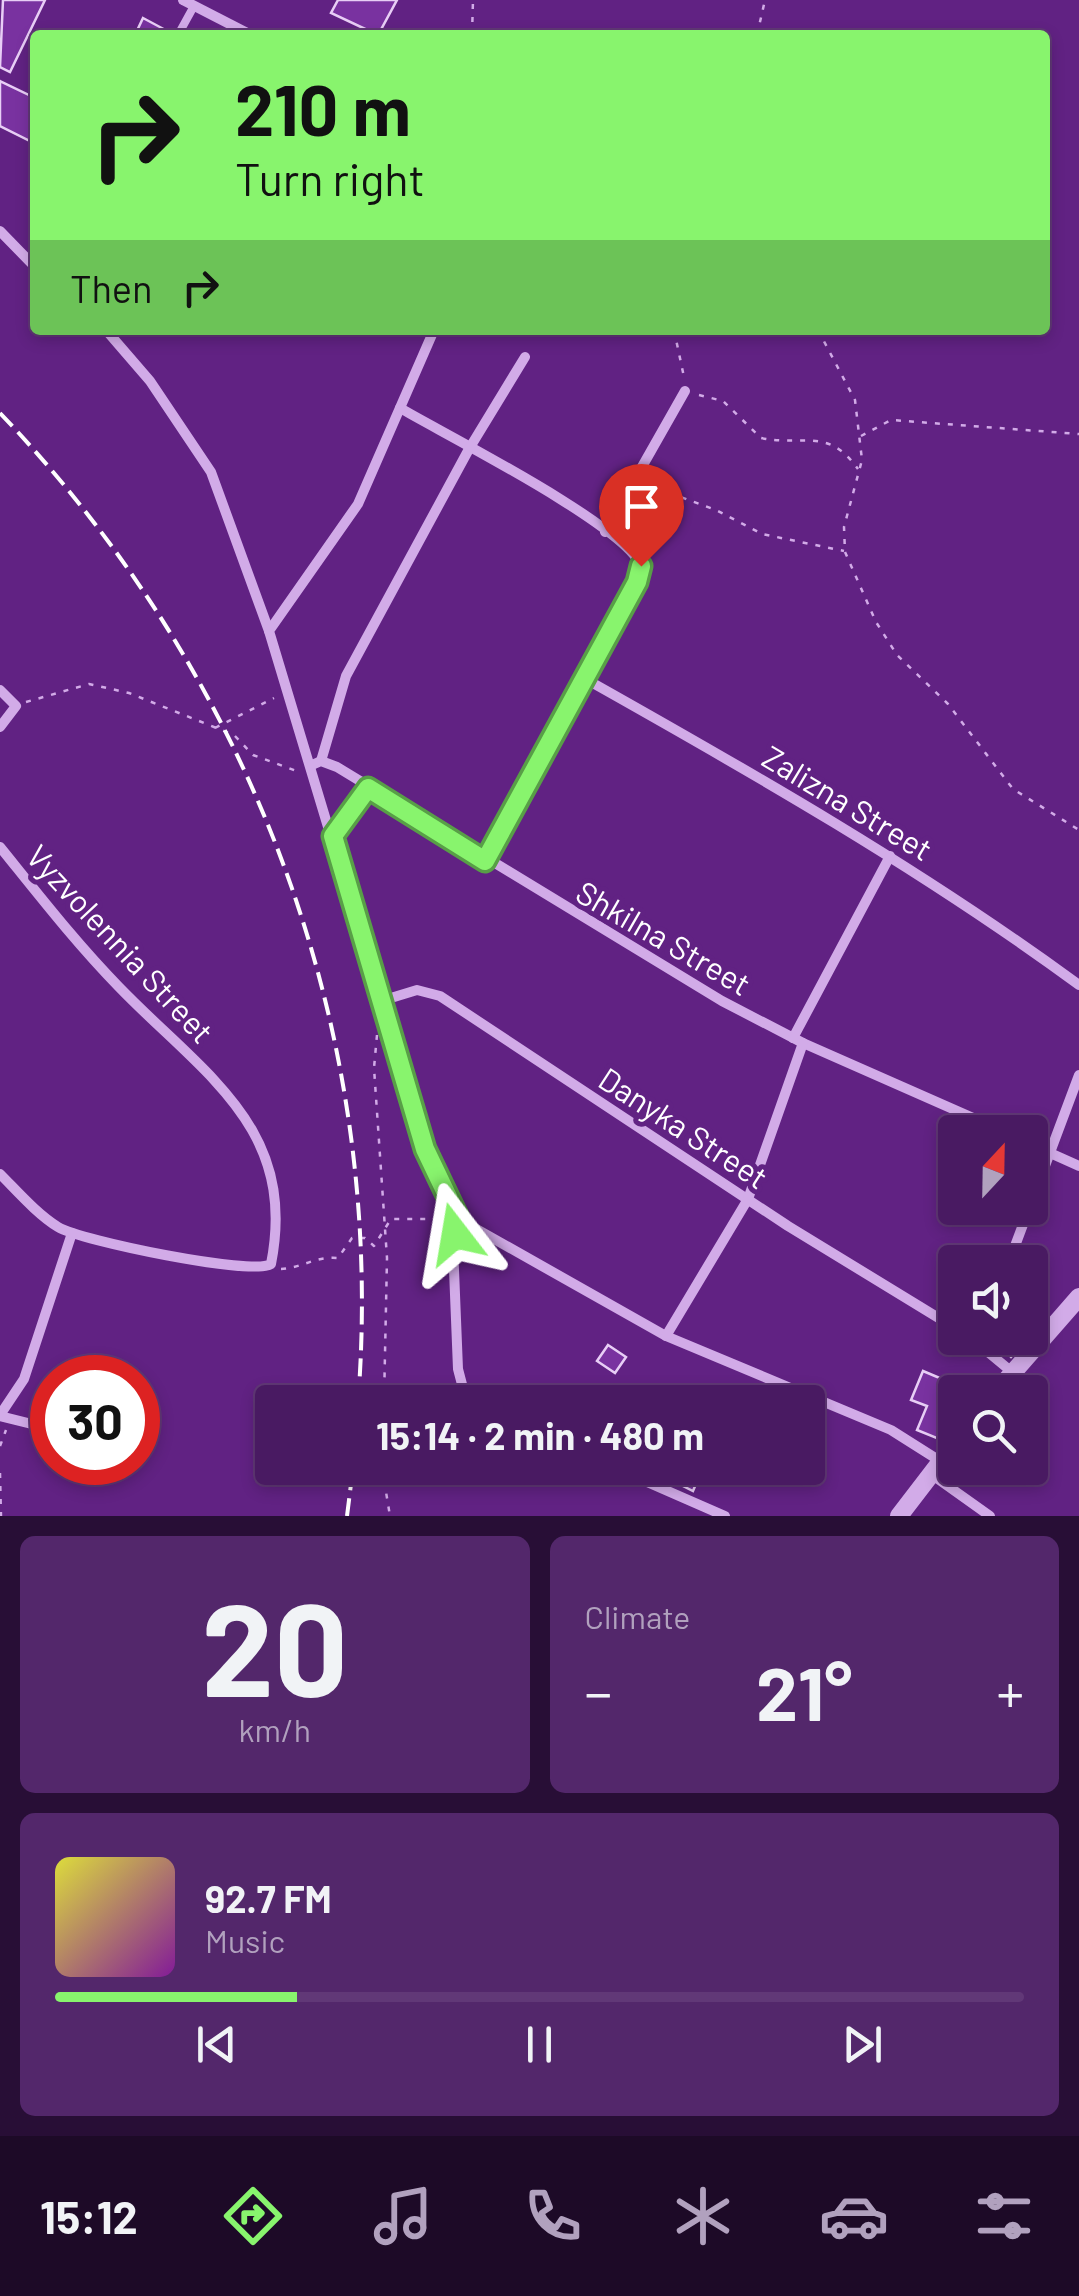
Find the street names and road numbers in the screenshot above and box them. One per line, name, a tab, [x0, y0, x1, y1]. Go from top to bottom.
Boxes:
street label: Zalizna Street	[756, 737, 940, 867]
street label: Vyzvolennia Street	[20, 836, 222, 1050]
street label: Shkilna Street	[570, 872, 758, 1002]
street label: Danyka Street	[593, 1058, 775, 1196]

